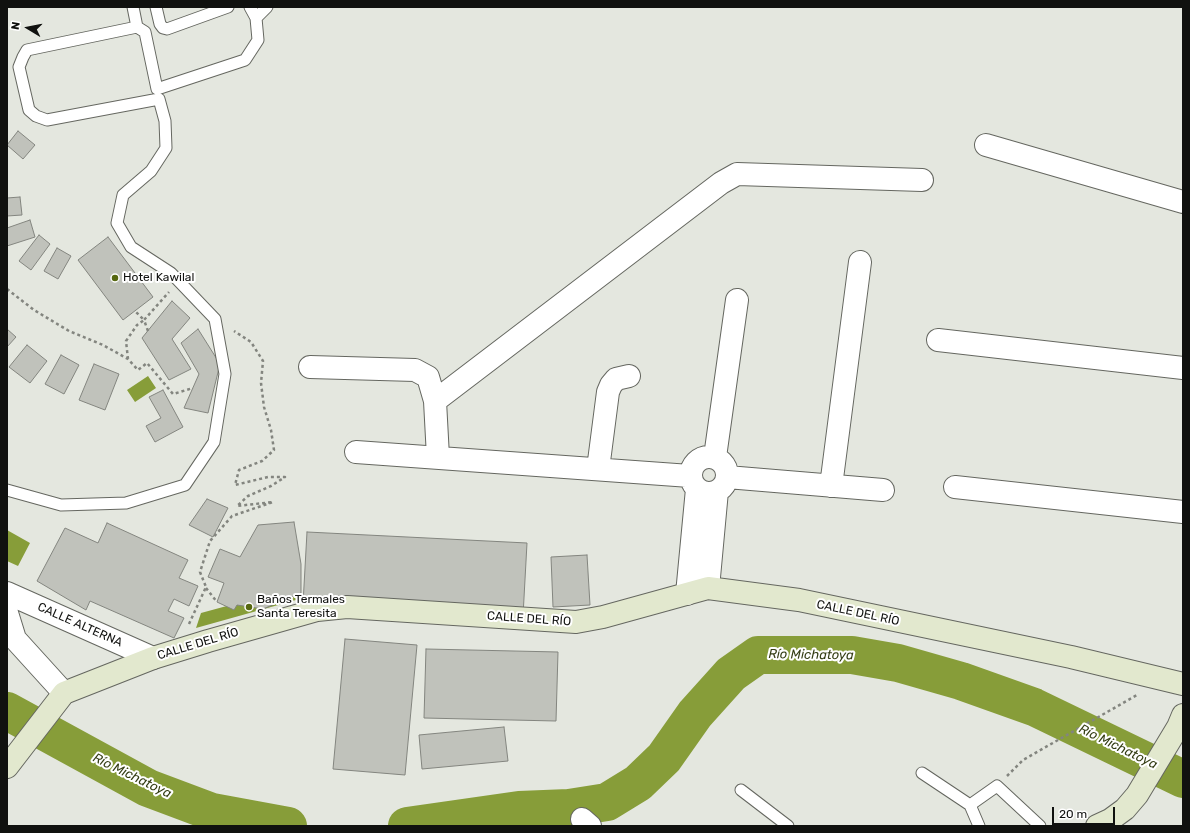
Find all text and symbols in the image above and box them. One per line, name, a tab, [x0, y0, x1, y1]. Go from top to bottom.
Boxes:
north arrow	[8, 8, 48, 48]
text: N	[9, 21, 23, 31]
place label: Hotel Kawilal	[123, 271, 194, 285]
marker: Hotel Kawilal	[110, 273, 120, 283]
place label: Baños Termales Santa Teresita	[257, 593, 345, 621]
street label: CALLE DEL RÍO	[815, 597, 901, 629]
street label: CALLE ALTERNA	[35, 600, 125, 650]
marker: Baños Termales Santa Teresita	[244, 602, 254, 612]
street label: CALLE DEL RÍO	[487, 609, 571, 629]
street label: CALLE DEL RÍO	[156, 625, 240, 663]
water label: Río Michatoya	[768, 646, 854, 664]
water label: Río Michatoya	[1076, 721, 1160, 773]
water label: Río Michatoya	[90, 750, 174, 802]
scale bar	[1054, 799, 1117, 825]
text: 20 m	[1059, 807, 1087, 821]

